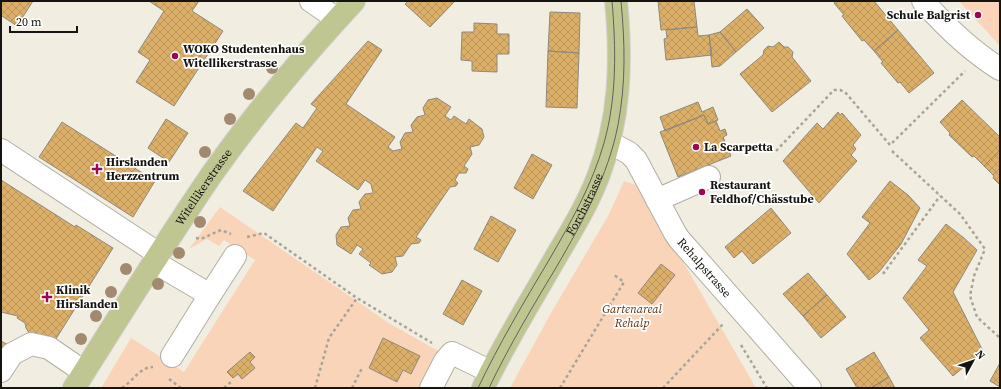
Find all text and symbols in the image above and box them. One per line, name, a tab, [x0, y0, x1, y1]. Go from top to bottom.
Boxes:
place label: Schule Balgrist	[887, 7, 971, 23]
scale bar	[10, 8, 77, 34]
marker: Schule Balgrist	[973, 10, 983, 20]
text: 20 m	[16, 14, 42, 30]
place label: WOKO Studentenhaus Witellikerstrasse	[183, 41, 305, 71]
marker: WOKO Studentenhaus Witellikerstrasse	[170, 51, 180, 61]
place label: La Scarpetta	[704, 139, 774, 155]
marker: La Scarpetta	[691, 142, 701, 152]
street label: Witellikerstrasse	[172, 146, 236, 229]
place label: Hirslanden Herzzentrum	[106, 154, 180, 184]
marker: Hirslanden Herzzentrum	[91, 163, 103, 175]
street label: Forchstrasse	[562, 171, 607, 238]
place label: Restaurant Feldhof/Chässtube	[710, 177, 814, 207]
marker: Restaurant Feldhof/Chässtube	[697, 187, 707, 197]
street label: Rehalpstrasse	[674, 235, 735, 301]
place label: Klinik Hirslanden	[56, 282, 119, 312]
marker: Klinik Hirslanden	[41, 291, 53, 303]
park label: Gartenareal Rehalp	[602, 301, 663, 331]
north arrow	[953, 341, 993, 381]
text: N	[972, 347, 989, 363]

